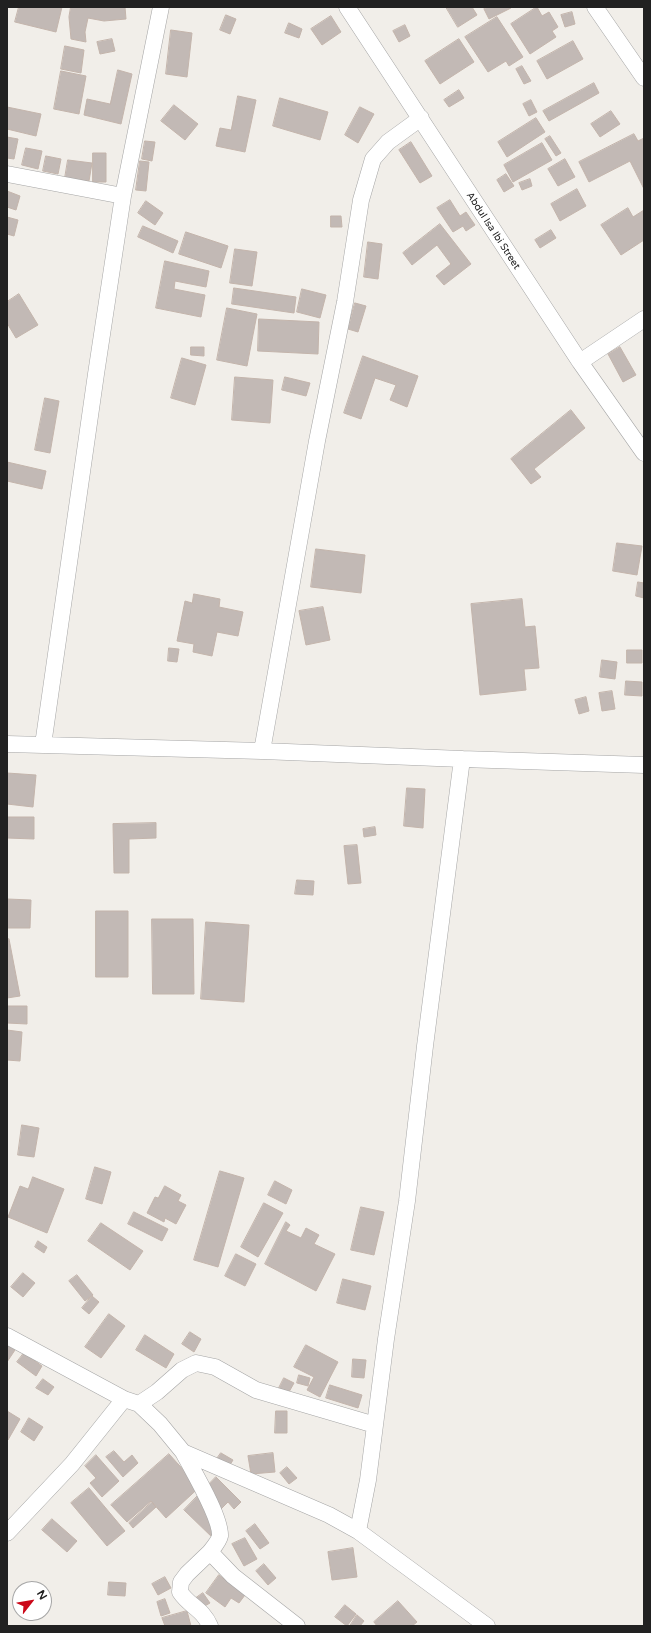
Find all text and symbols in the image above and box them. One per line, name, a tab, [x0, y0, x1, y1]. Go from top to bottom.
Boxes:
street label: Abdul Isa Ibi Street	[464, 190, 522, 272]
north arrow	[12, 1581, 52, 1621]
text: N	[34, 1588, 50, 1602]

